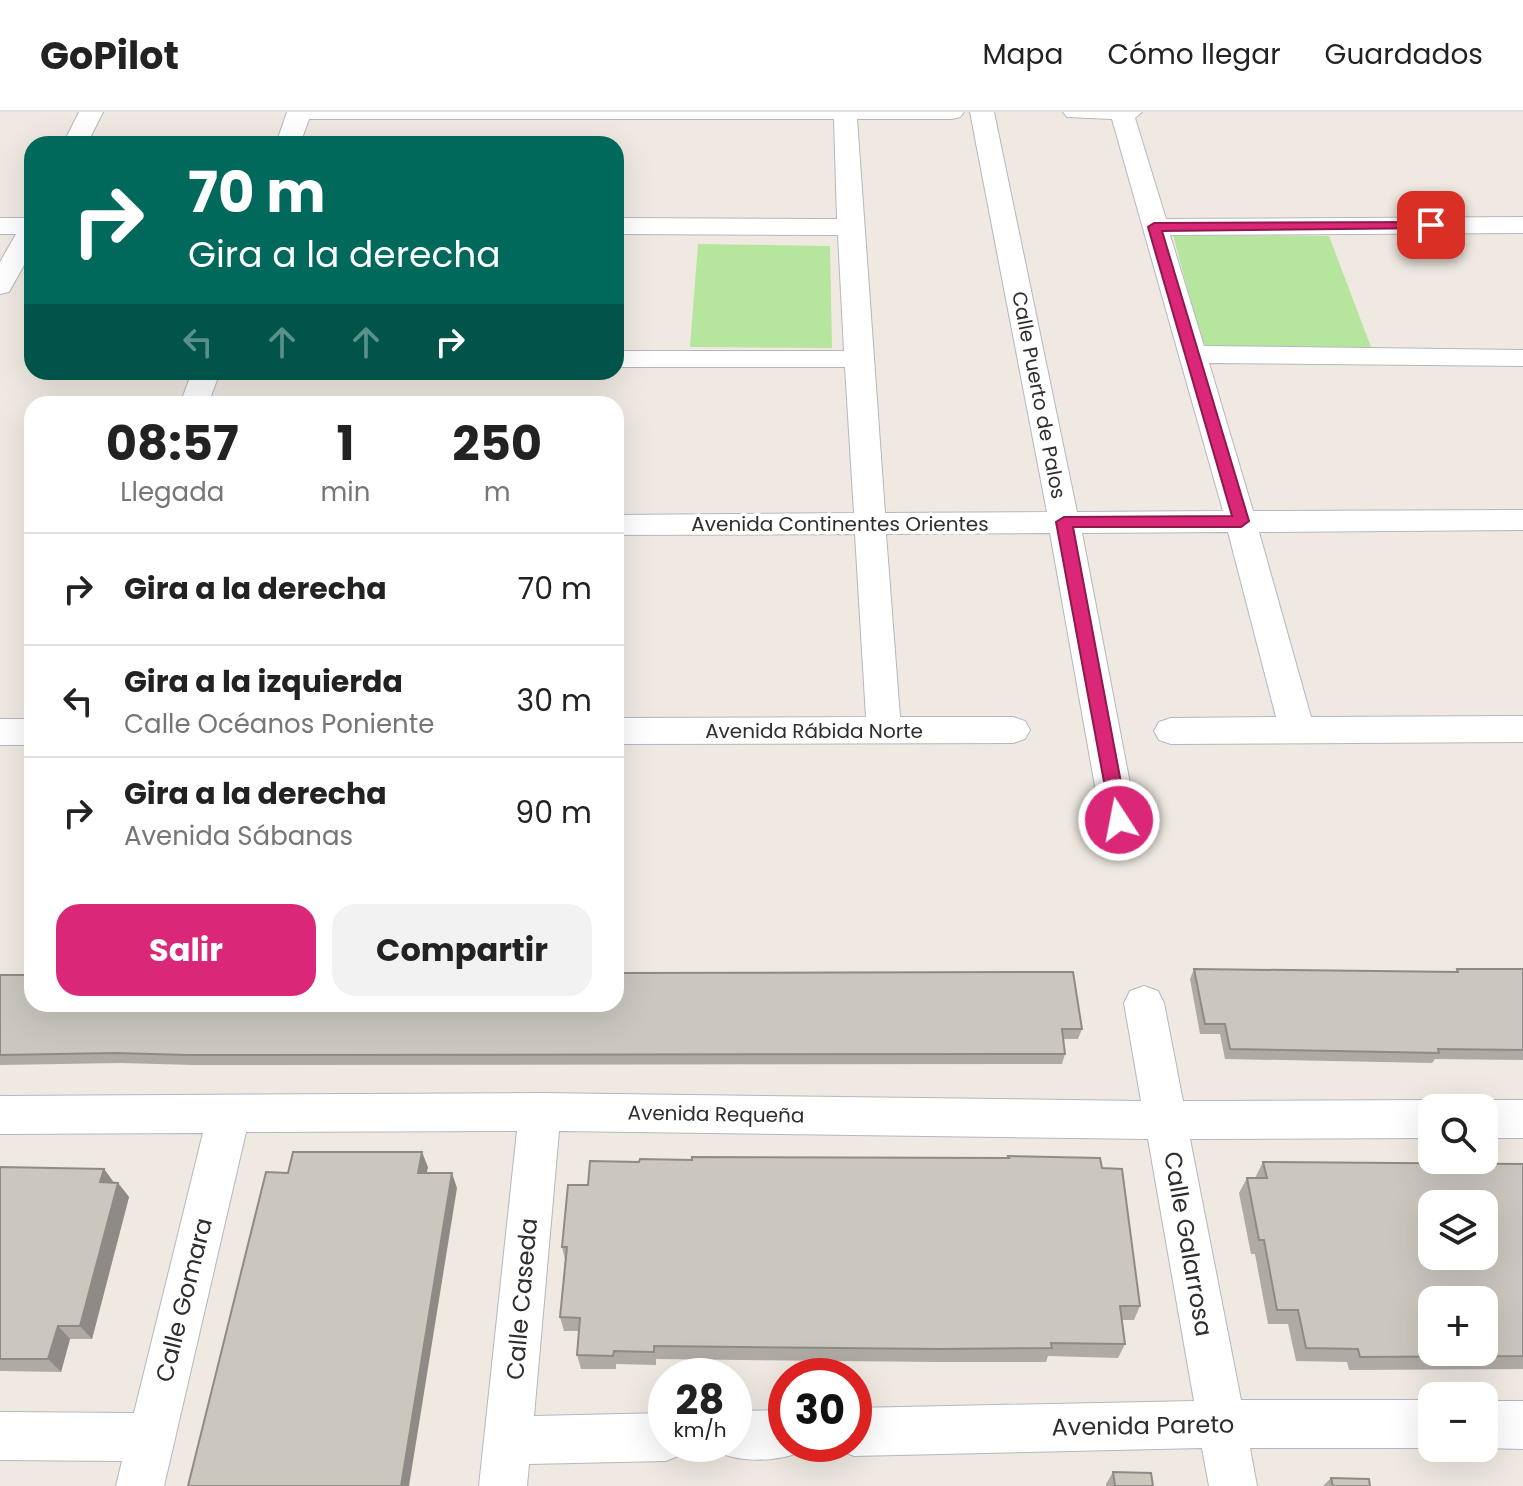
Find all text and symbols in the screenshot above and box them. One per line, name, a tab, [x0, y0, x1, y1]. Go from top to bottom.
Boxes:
text: GoPilot	[40, 29, 179, 82]
text: Mapa	[982, 35, 1063, 74]
text: Cómo llegar	[1107, 35, 1281, 74]
text: Guardados	[1325, 35, 1483, 74]
text: 70 m	[188, 153, 326, 232]
icon: right	[56, 168, 160, 272]
pin	[1397, 191, 1465, 259]
icon: arrive	[1409, 203, 1453, 247]
text: Gira a la derecha	[188, 229, 501, 280]
street label: Calle Puerto de Palos	[1005, 289, 1073, 501]
icon: left	[176, 320, 220, 364]
icon: ahead	[260, 320, 304, 364]
icon: ahead	[344, 320, 388, 364]
icon: right	[428, 320, 472, 364]
text: 08:57	[106, 410, 239, 477]
text: 1	[336, 410, 355, 477]
text: 250	[452, 410, 542, 477]
text: Llegada	[120, 474, 224, 510]
text: min	[321, 474, 370, 510]
text: m	[484, 474, 511, 510]
street label: Avenida Continentes Orientes	[691, 510, 989, 538]
icon: right	[56, 567, 100, 611]
text: Gira a la derecha	[124, 567, 387, 610]
text: 70 m	[518, 567, 592, 610]
text: Gira a la izquierda	[124, 660, 403, 703]
icon: left	[56, 679, 100, 723]
text: 30 m	[517, 679, 592, 722]
text: Calle Océanos Poniente	[124, 706, 434, 742]
street label: Avenida Rábida Norte	[705, 717, 923, 745]
text: Gira a la derecha	[124, 772, 387, 815]
position arrow	[1077, 778, 1161, 862]
icon: right	[56, 791, 100, 835]
text: 90 m	[515, 791, 592, 834]
text: Avenida Sábanas	[124, 818, 353, 854]
button: Salir	[56, 904, 316, 996]
button: Compartir	[332, 904, 592, 996]
map controls	[1418, 1094, 1498, 1462]
button: search	[1418, 1094, 1498, 1174]
street label: Avenida Requeña	[627, 1098, 805, 1130]
street label: Calle Galarrosa	[1156, 1149, 1221, 1339]
button: layers	[1418, 1190, 1498, 1270]
street label: Calle Gomara	[147, 1214, 220, 1385]
street label: Calle Caseda	[498, 1217, 545, 1381]
button: +	[1418, 1286, 1498, 1366]
speed limit sign: 30	[768, 1358, 872, 1462]
text: 28	[676, 1372, 724, 1428]
button: −	[1418, 1382, 1498, 1462]
street label: Avenida Pareto	[1051, 1407, 1235, 1444]
text: km/h	[673, 1416, 727, 1444]

